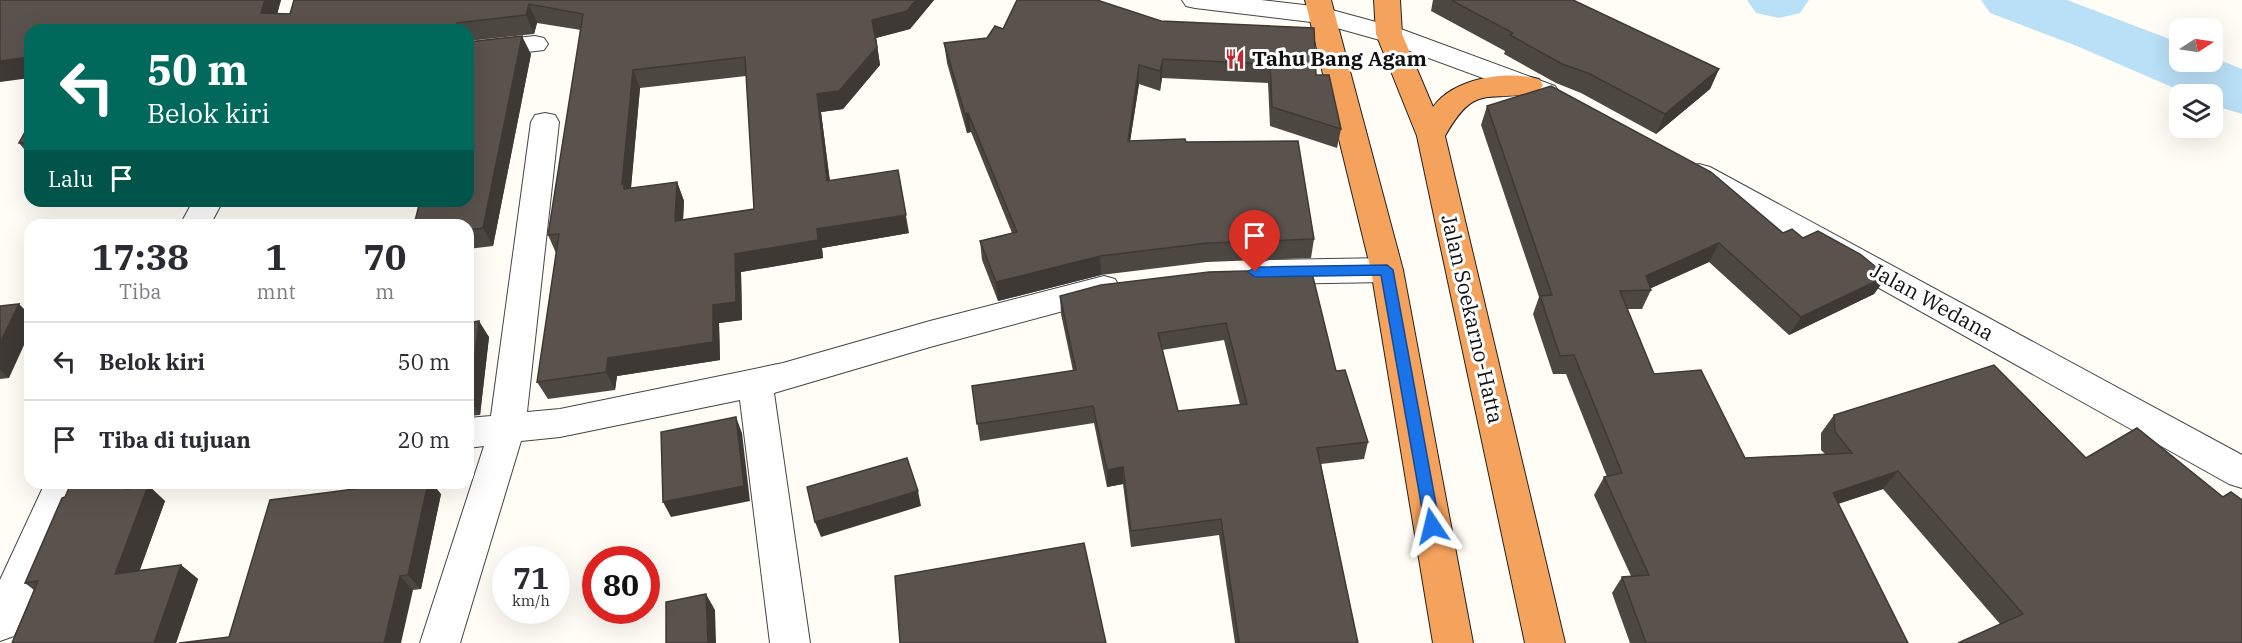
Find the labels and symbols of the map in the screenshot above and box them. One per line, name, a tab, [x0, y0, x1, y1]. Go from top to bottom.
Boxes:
north arrow	[2169, 18, 2223, 72]
place label: Tahu Bang Agam	[1252, 44, 1427, 72]
restaurant icon: Tahu Bang Agam	[1223, 47, 1247, 71]
pin	[1229, 210, 1280, 272]
street label: Jalan Soekarno-Hatta	[1435, 212, 1511, 426]
street label: Jalan Wedana	[1866, 256, 1999, 347]
position arrow	[1400, 494, 1464, 558]
speed limit sign: 80	[582, 546, 660, 624]

